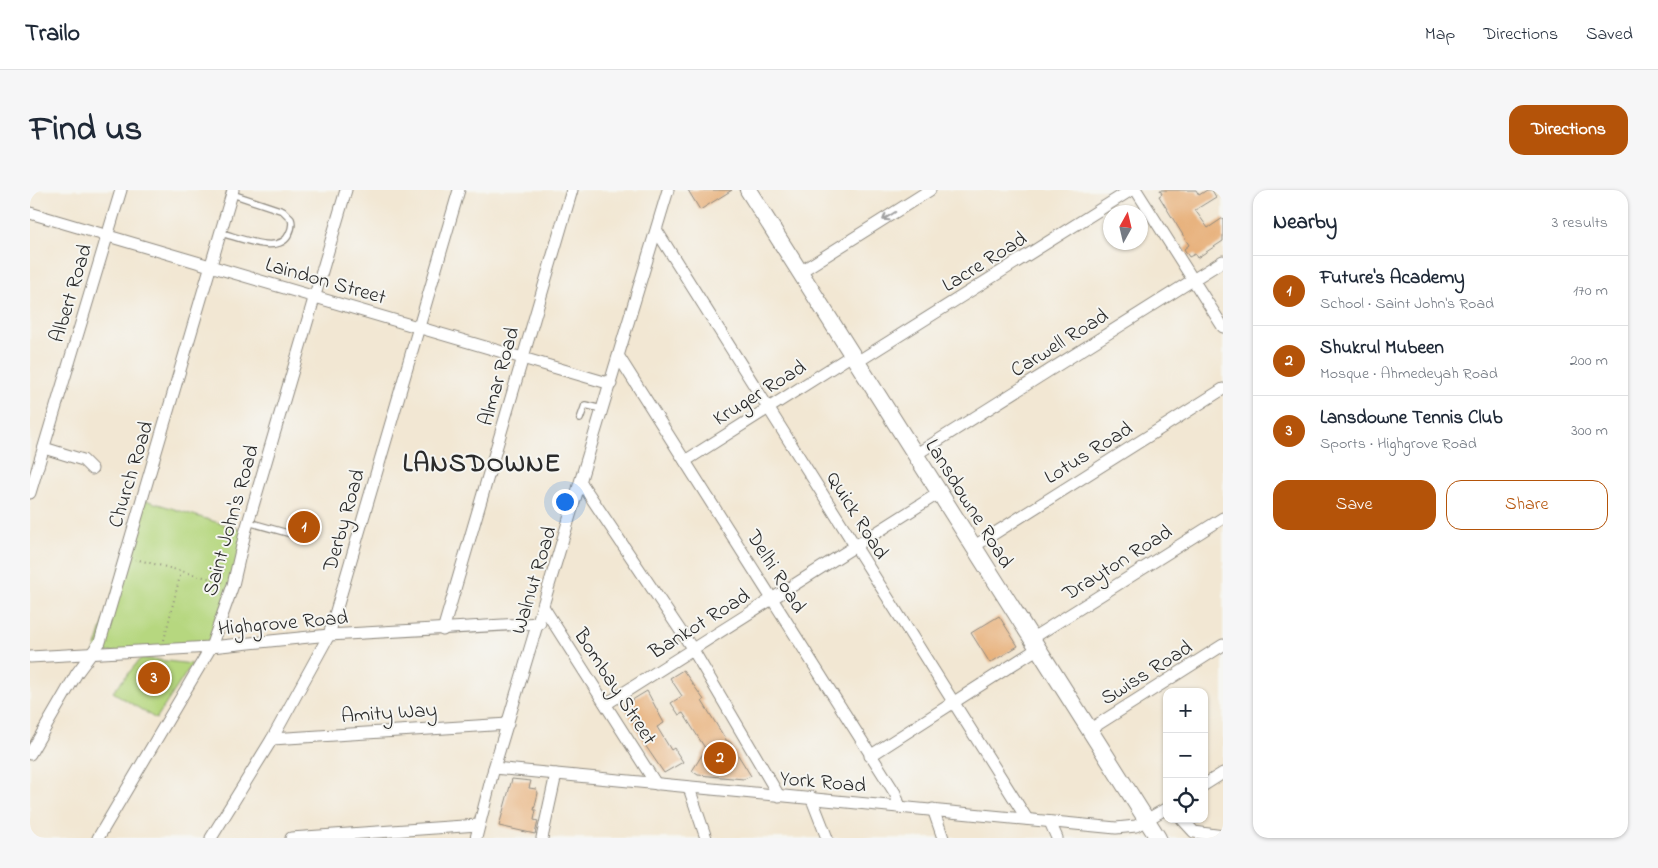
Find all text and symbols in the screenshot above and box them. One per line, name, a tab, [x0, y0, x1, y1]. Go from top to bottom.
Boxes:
text: Trailo	[25, 17, 80, 52]
text: Map	[1425, 22, 1455, 48]
text: Directions	[1483, 22, 1558, 48]
text: Saved	[1586, 22, 1633, 48]
text: Find us	[30, 105, 142, 156]
button: Directions	[1509, 105, 1628, 155]
north arrow	[1103, 205, 1148, 250]
text: Nearby	[1273, 208, 1337, 238]
one-way arrow	[882, 211, 896, 221]
text: 3 results	[1552, 211, 1608, 235]
street label: Lacre Road	[937, 225, 1034, 301]
street label: Albert Road	[43, 241, 101, 346]
street label: Laindon Street	[261, 250, 389, 313]
text: Future's Academy	[1320, 265, 1465, 292]
text: 1	[1286, 279, 1292, 303]
text: 170 m	[1573, 279, 1608, 303]
text: School · Saint John's Road	[1320, 292, 1494, 316]
street label: Carwell Road	[1005, 302, 1115, 386]
street label: Almar Road	[472, 323, 528, 429]
text: Shukrul Mubeen	[1320, 335, 1444, 362]
text: 2	[1285, 349, 1293, 373]
text: 200 m	[1570, 349, 1608, 373]
street label: Kruger Road	[708, 353, 814, 436]
text: Mosque · Ahmedeyah Road	[1320, 362, 1498, 386]
text: Lansdowne Tennis Club	[1320, 405, 1502, 432]
street label: Lotus Road	[1039, 415, 1139, 493]
street label: Church Road	[101, 417, 162, 532]
text: 3	[1286, 419, 1292, 443]
text: 300 m	[1571, 419, 1608, 443]
text: Sports · Highgrove Road	[1320, 432, 1477, 456]
street label: Lansdowne Road	[917, 434, 1020, 575]
street label: Saint John's Road	[196, 441, 268, 600]
district label: LANSDOWNE	[403, 446, 561, 484]
street label: Derby Road	[316, 466, 376, 577]
street label: Quick Road	[817, 466, 895, 566]
button: Save	[1273, 480, 1436, 530]
button: Share	[1446, 480, 1608, 530]
your location	[552, 489, 578, 515]
pin: 1	[288, 508, 320, 546]
street label: Drayton Road	[1057, 518, 1180, 612]
street label: Walnut Road	[504, 523, 566, 638]
street label: Delhi Road	[737, 524, 813, 620]
street label: Bankot Road	[643, 582, 756, 668]
street label: Highgrove Road	[217, 603, 350, 647]
street label: Bombay Street	[563, 622, 663, 752]
street label: Swiss Road	[1095, 633, 1199, 714]
pin: 3	[138, 659, 170, 697]
map controls	[1163, 688, 1208, 823]
button: +	[1163, 688, 1208, 733]
street label: Amity Way	[340, 696, 438, 734]
button: −	[1163, 733, 1208, 778]
pin: 2	[704, 739, 736, 777]
street label: York Road	[778, 764, 867, 802]
button: locate	[1163, 778, 1208, 823]

